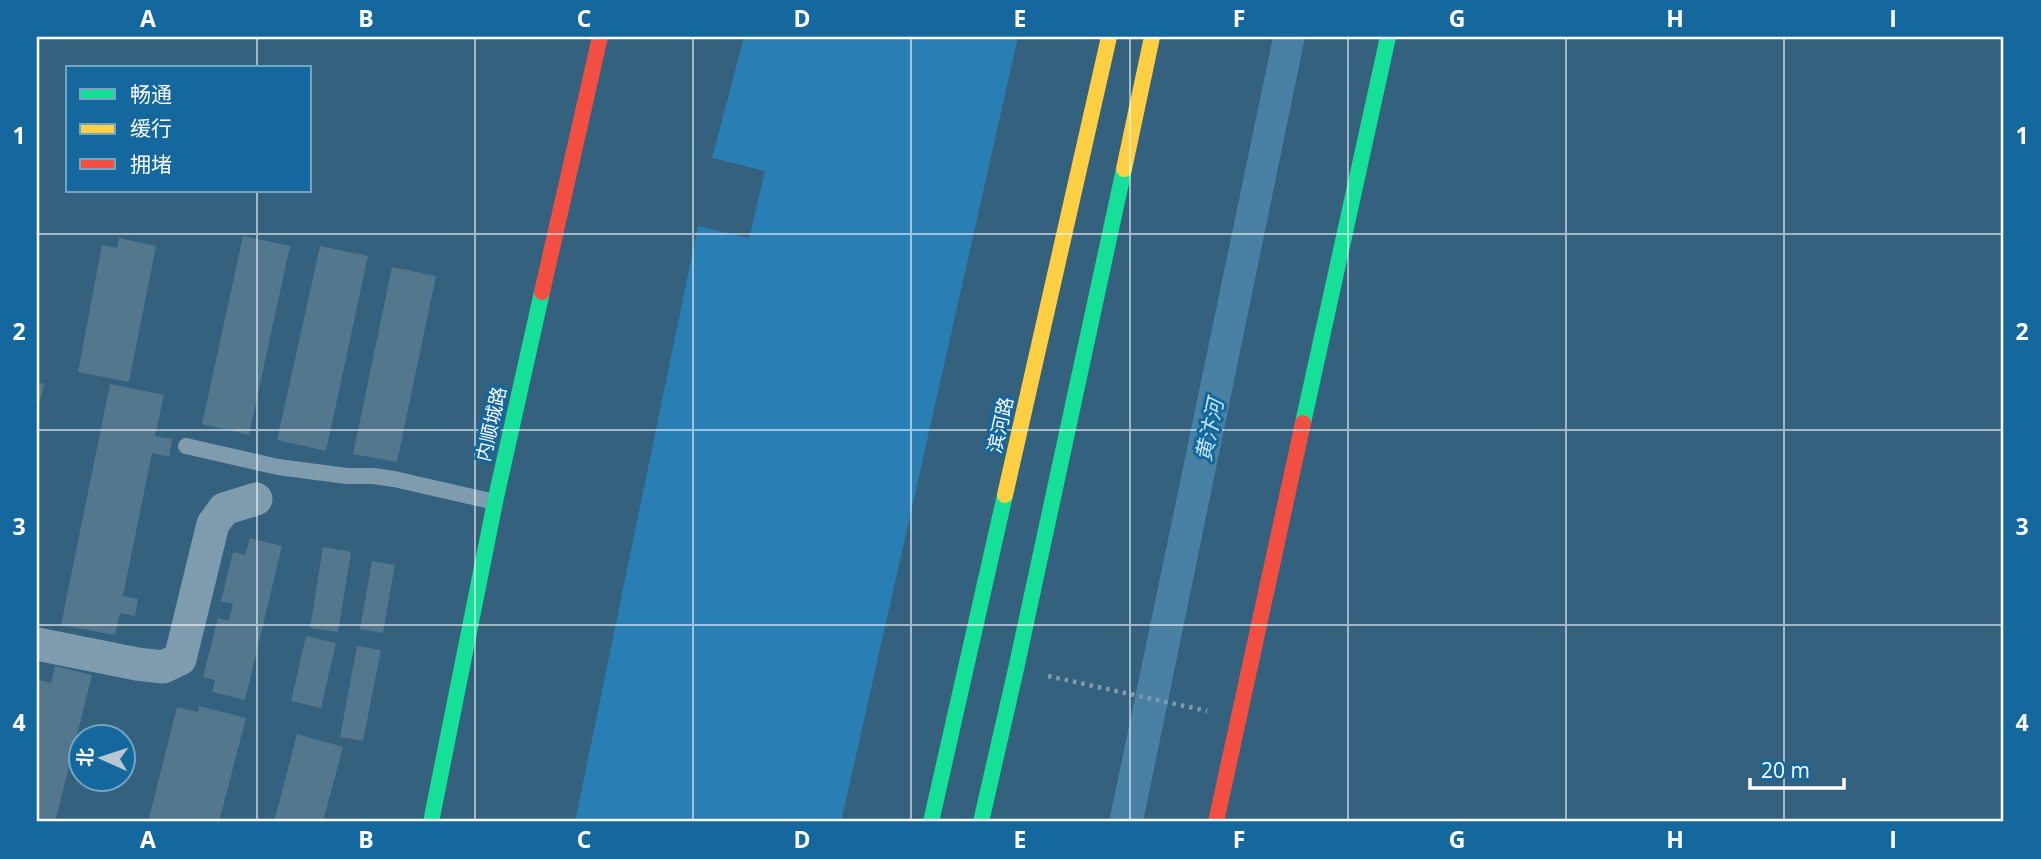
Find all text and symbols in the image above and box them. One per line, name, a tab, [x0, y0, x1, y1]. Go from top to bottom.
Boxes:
text: A	[140, 2, 156, 34]
text: B	[358, 2, 374, 34]
text: C	[577, 2, 591, 34]
text: D	[793, 2, 811, 34]
text: E	[1014, 2, 1026, 34]
text: F	[1233, 2, 1245, 34]
text: G	[1449, 2, 1465, 34]
text: H	[1666, 2, 1684, 34]
text: I	[1889, 2, 1897, 34]
legend	[66, 66, 312, 192]
text: 畅通	[130, 80, 172, 108]
text: 缓行	[130, 114, 172, 142]
text: 1	[12, 119, 26, 151]
text: 1	[2015, 119, 2029, 151]
text: 拥堵	[130, 150, 172, 178]
text: 2	[12, 315, 26, 347]
text: 2	[2015, 315, 2029, 347]
street label: 内顺城路	[470, 384, 512, 464]
water label: 黄汴河	[1189, 392, 1230, 464]
street label: 滨河路	[981, 394, 1019, 456]
text: 3	[12, 510, 26, 542]
text: 3	[2015, 510, 2029, 542]
text: 4	[12, 706, 26, 738]
text: 4	[2015, 706, 2029, 738]
north arrow	[66, 722, 136, 792]
text: 北	[72, 747, 99, 767]
scale bar	[1750, 747, 1845, 791]
text: 20 m	[1761, 756, 1810, 784]
text: A	[140, 823, 156, 855]
text: B	[358, 823, 374, 855]
text: C	[577, 823, 591, 855]
text: D	[793, 823, 811, 855]
text: E	[1014, 823, 1026, 855]
text: F	[1233, 823, 1245, 855]
text: G	[1449, 823, 1465, 855]
text: H	[1666, 823, 1684, 855]
text: I	[1889, 823, 1897, 855]

